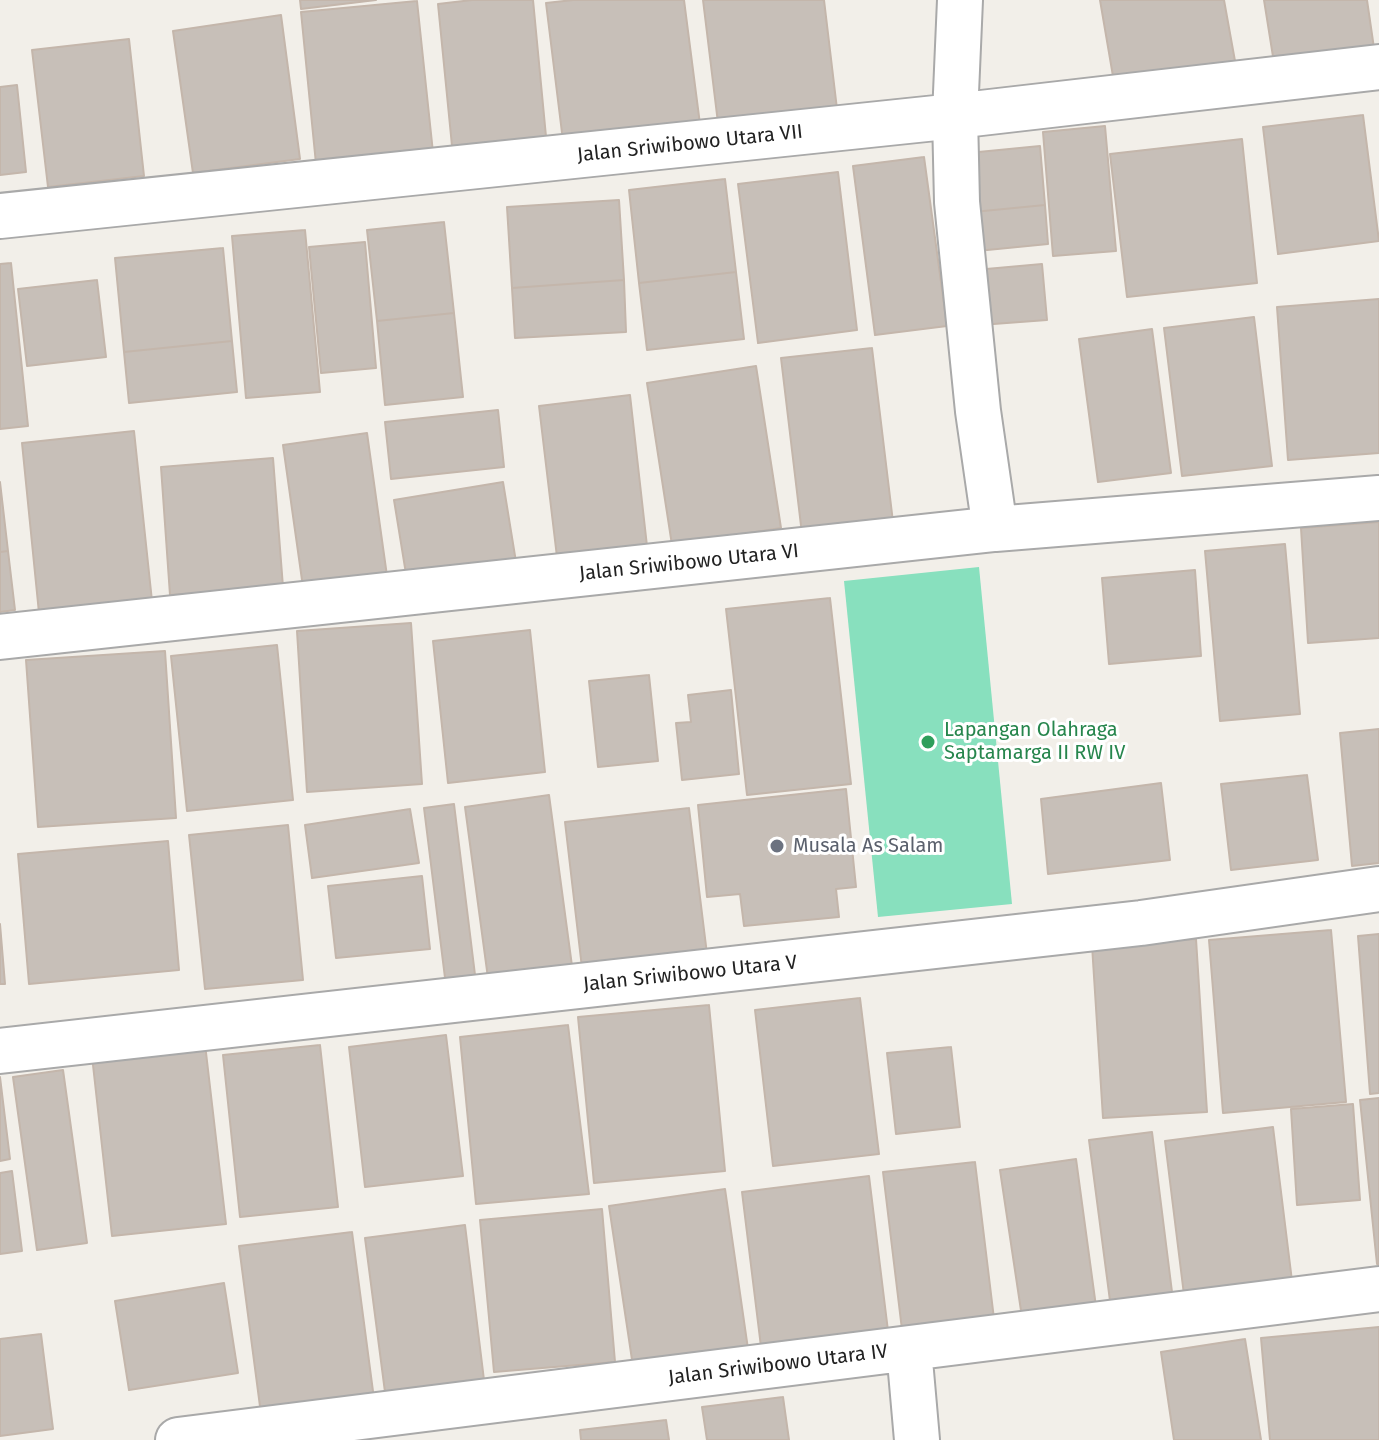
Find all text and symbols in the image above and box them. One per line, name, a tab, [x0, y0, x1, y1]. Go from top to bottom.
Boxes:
street label: Jalan Sriwibowo Utara VII	[576, 120, 804, 168]
street label: Jalan Sriwibowo Utara VI	[578, 540, 800, 586]
place label: Lapangan Olahraga Saptamarga II RW IV	[944, 718, 1125, 765]
marker: Lapangan Olahraga Saptamarga II RW IV	[919, 733, 937, 751]
place label: Musala As Salam	[793, 834, 943, 858]
marker: Musala As Salam	[768, 837, 786, 855]
street label: Jalan Sriwibowo Utara V	[582, 951, 798, 997]
street label: Jalan Sriwibowo Utara IV	[667, 1340, 889, 1390]

